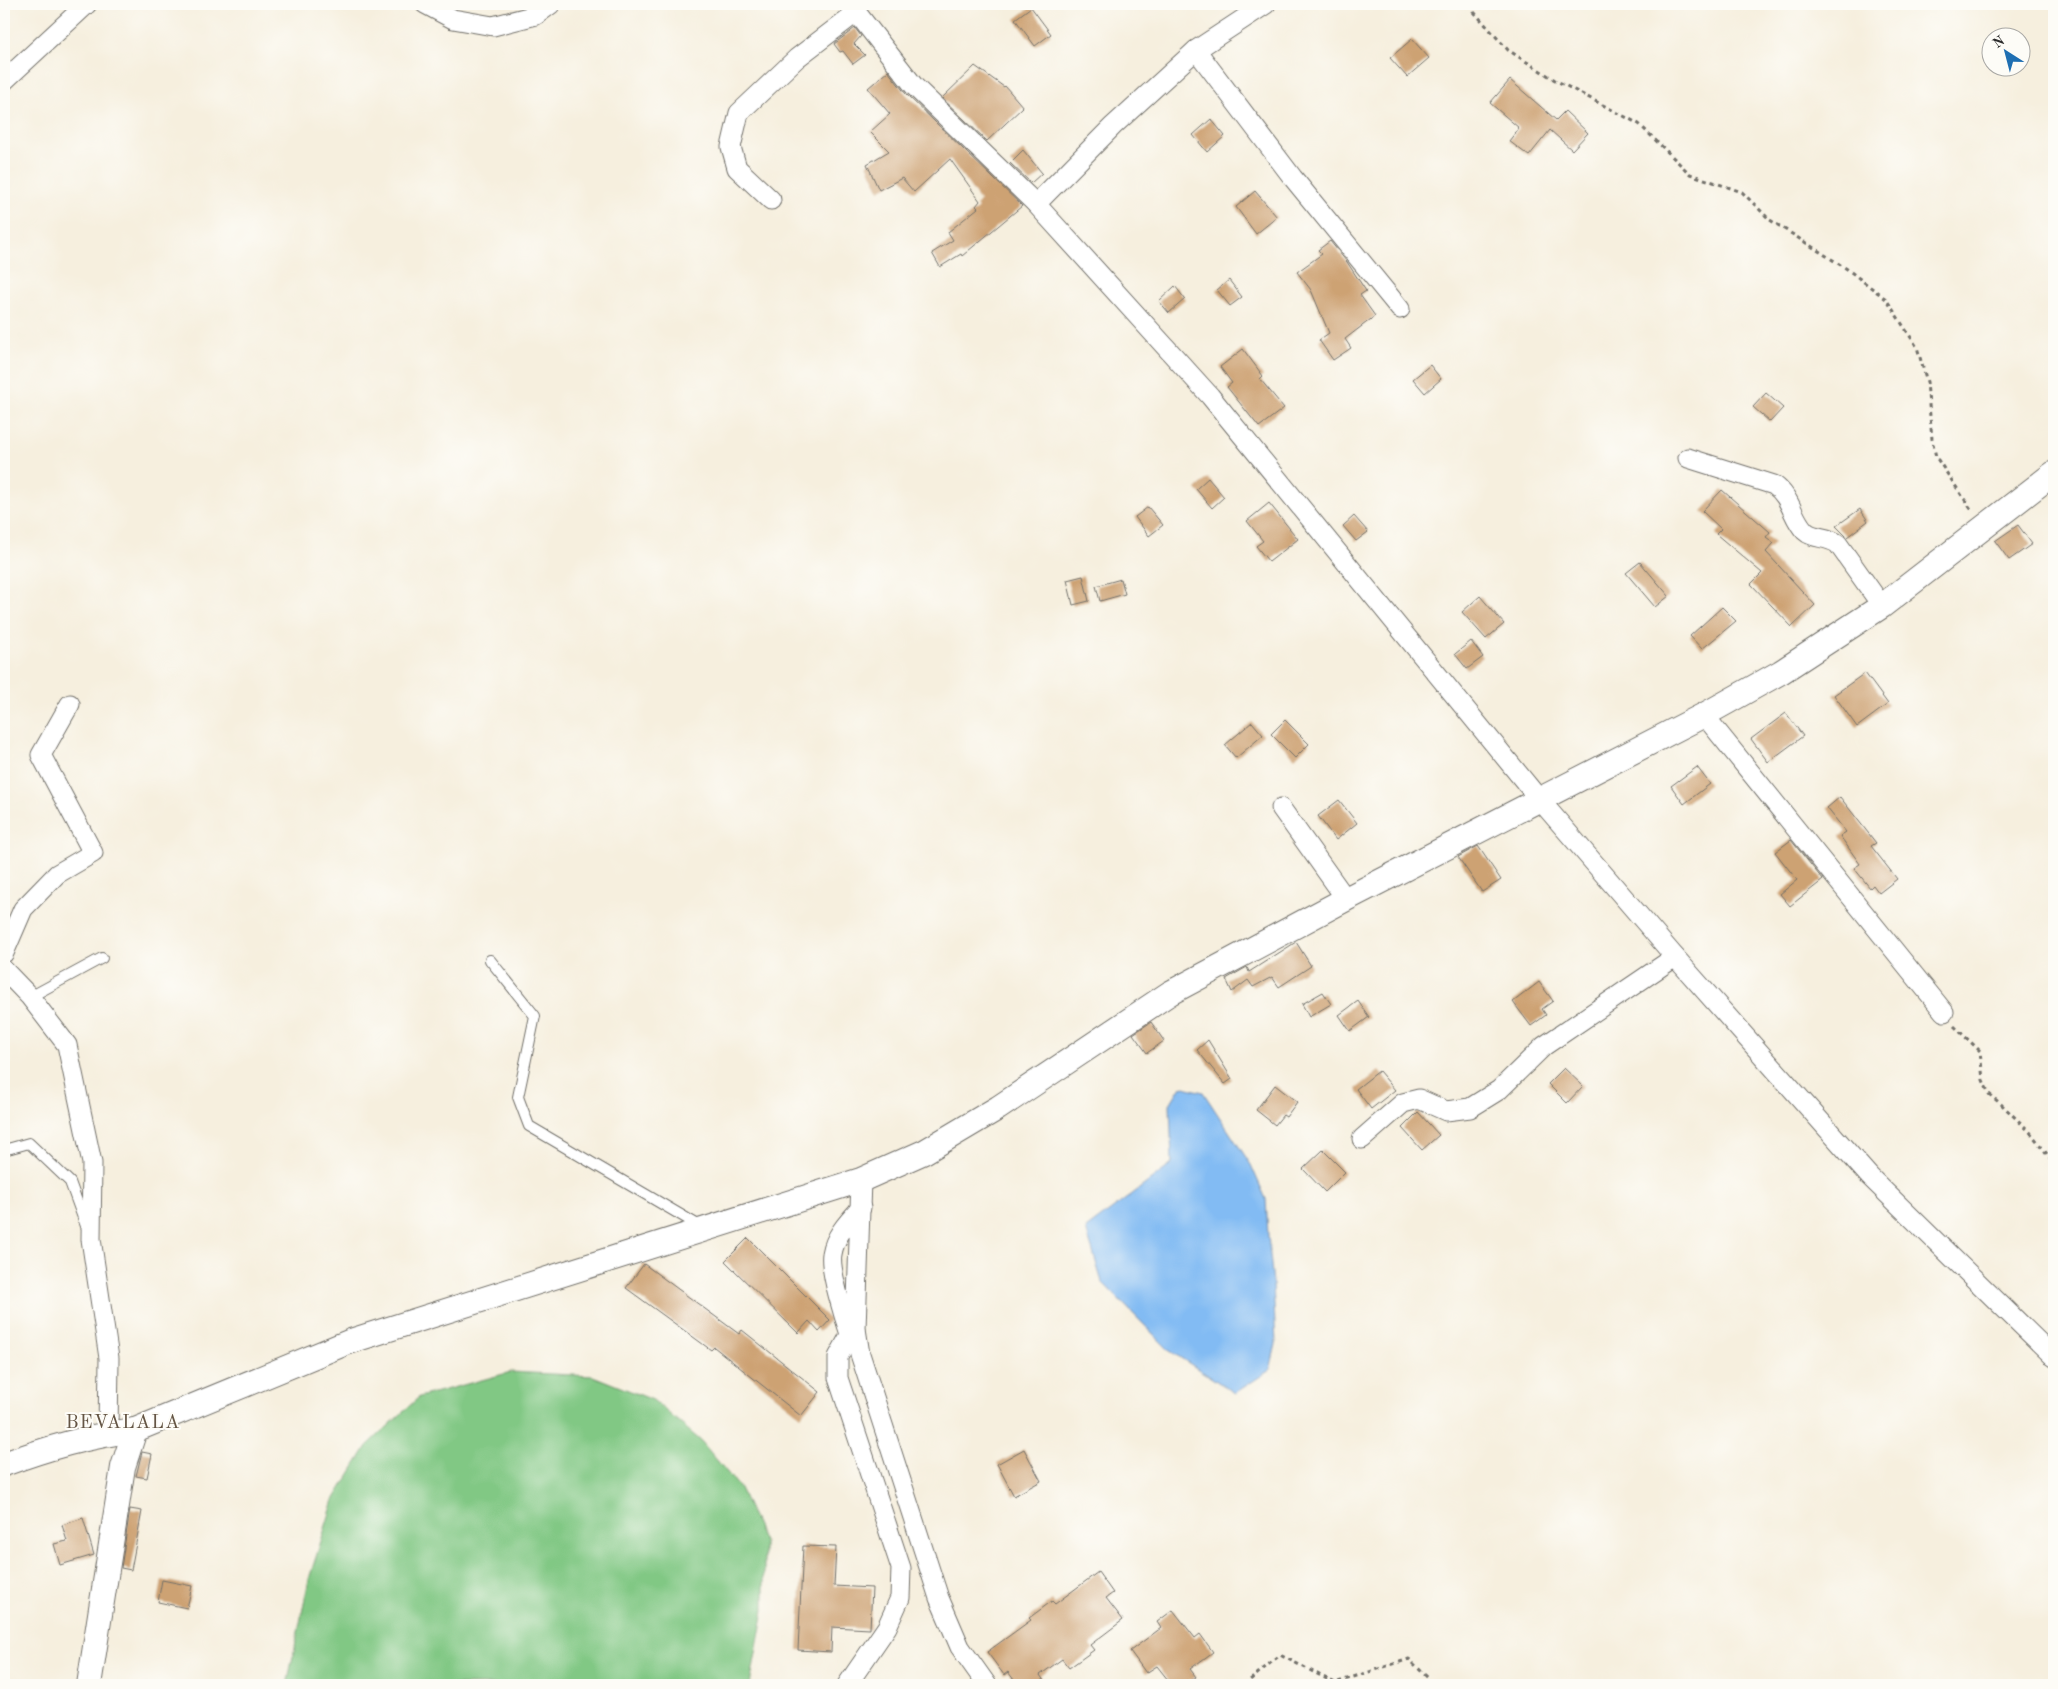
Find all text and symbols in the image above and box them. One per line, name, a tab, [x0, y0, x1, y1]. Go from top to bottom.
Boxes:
north arrow	[1980, 28, 2030, 78]
text: N	[1991, 33, 2008, 51]
district label: BEVALALA	[65, 1414, 181, 1433]

